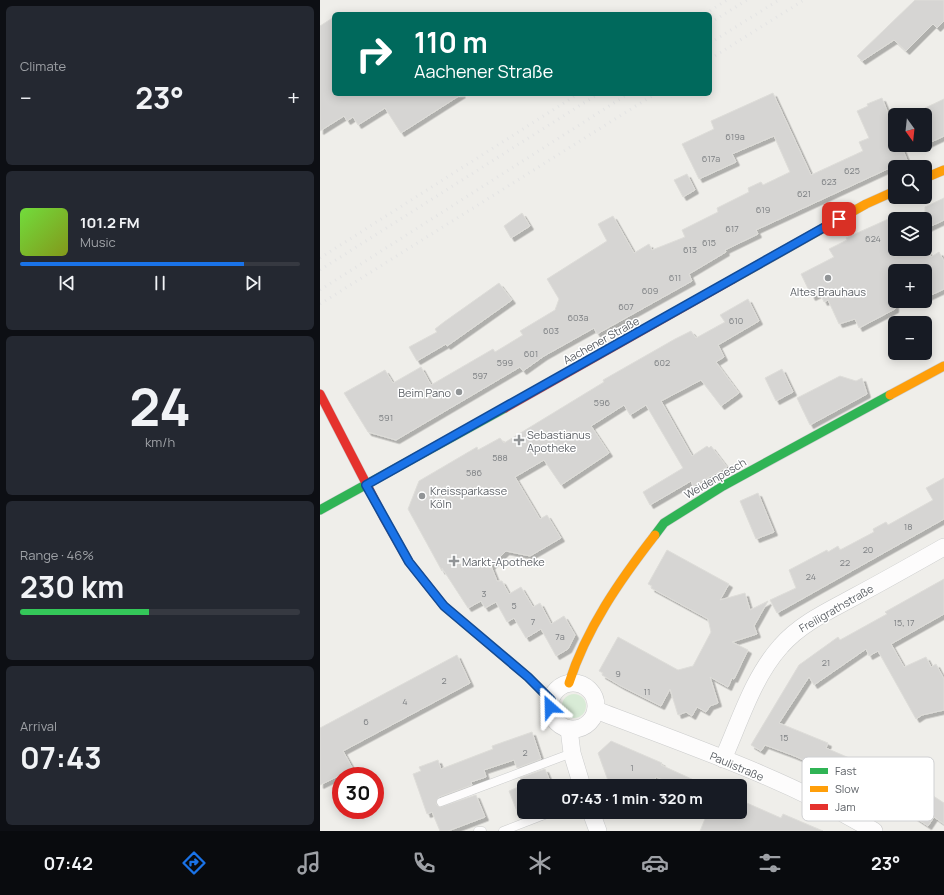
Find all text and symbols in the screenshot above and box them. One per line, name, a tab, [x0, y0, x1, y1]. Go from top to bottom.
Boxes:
text: 110 m	[414, 23, 488, 61]
icon: right	[348, 28, 400, 80]
text: Climate	[20, 57, 66, 75]
text: Aachener Straße	[414, 59, 553, 83]
text: 23°	[135, 77, 184, 118]
text: −	[20, 83, 32, 113]
text: +	[287, 83, 300, 113]
north arrow	[888, 108, 932, 152]
map controls	[888, 108, 932, 360]
house number: 619a	[725, 130, 745, 143]
house number: 617a	[702, 152, 720, 165]
button: search	[888, 160, 932, 204]
house number: 625	[844, 164, 860, 177]
house number: 623	[821, 175, 837, 188]
house number: 621	[797, 187, 811, 200]
pin	[822, 202, 856, 236]
house number: 619	[756, 203, 770, 216]
icon: arrive	[828, 208, 850, 230]
text: 101.2 FM	[80, 212, 140, 233]
button: layers	[888, 212, 932, 256]
house number: 617	[725, 222, 739, 235]
house number: 624	[865, 232, 881, 245]
text: Music	[80, 233, 116, 251]
house number: 615	[702, 236, 716, 249]
house number: 613	[683, 243, 697, 256]
button: +	[888, 264, 932, 308]
house number: 611	[669, 271, 681, 284]
icon: previous	[56, 272, 78, 294]
icon: pause	[149, 272, 171, 294]
icon: next	[242, 272, 264, 294]
marker: Altes Brauhaus	[823, 273, 833, 283]
house number: 609	[642, 284, 658, 297]
place label: Altes Brauhaus	[790, 284, 866, 299]
house number: 607	[618, 300, 634, 313]
house number: 603a	[567, 311, 589, 324]
street label: Aachener Straße	[560, 313, 642, 367]
house number: 610	[729, 314, 743, 327]
button: −	[888, 316, 932, 360]
house number: 603	[543, 324, 559, 337]
house number: 601	[524, 347, 538, 360]
house number: 599	[497, 356, 513, 369]
house number: 602	[654, 356, 670, 369]
house number: 597	[472, 369, 488, 382]
text: 24	[129, 371, 191, 442]
place label: Beim Pano	[398, 385, 451, 400]
marker: Beim Pano	[454, 387, 464, 397]
house number: 596	[594, 396, 611, 409]
house number: 591	[379, 411, 393, 424]
place label: Sebastianus Apotheke	[527, 427, 591, 455]
text: km/h	[145, 433, 175, 451]
marker: Sebastianus Apotheke	[514, 435, 524, 445]
house number: 588	[492, 451, 508, 464]
street label: Weidenpesch	[681, 454, 749, 502]
house number: 586	[466, 466, 482, 479]
place label: Kreissparkasse Köln	[430, 483, 508, 511]
marker: Kreissparkasse Köln	[417, 491, 427, 501]
house number: 18	[904, 520, 912, 533]
house number: 20	[863, 543, 873, 556]
text: Range · 46%	[20, 546, 94, 564]
place label: Markt-Apotheke	[462, 554, 545, 569]
marker: Markt-Apotheke	[449, 556, 459, 566]
house number: 22	[840, 556, 850, 569]
text: 230 km	[20, 566, 124, 607]
house number: 24	[806, 570, 816, 583]
street label: Freiligrathstraße	[796, 580, 877, 635]
house number: 3	[482, 587, 487, 600]
house number: 5	[511, 599, 517, 612]
house number: 7	[531, 615, 536, 628]
house number: 15, 17	[894, 616, 915, 629]
house number: 7a	[555, 630, 565, 643]
house number: 21	[822, 656, 830, 669]
house number: 9	[615, 667, 621, 680]
house number: 2	[441, 674, 447, 687]
house number: 11	[643, 685, 651, 698]
position arrow	[529, 686, 571, 728]
house number: 4	[402, 695, 408, 708]
house number: 6	[363, 715, 369, 728]
text: Arrival	[20, 717, 57, 735]
house number: 15	[780, 731, 788, 744]
text: 07:43	[20, 737, 102, 778]
house number: 2	[522, 746, 528, 759]
street label: Paulistraße	[708, 748, 767, 784]
legend	[802, 757, 934, 821]
house number: 1	[630, 761, 634, 774]
text: Fast	[835, 763, 857, 778]
speed limit sign: 30	[332, 767, 384, 819]
text: Slow	[835, 781, 860, 796]
text: 07:43 · 1 min · 320 m	[561, 788, 703, 809]
text: Jam	[835, 799, 856, 814]
icon: directions	[180, 849, 208, 877]
icon: music	[295, 849, 323, 877]
icon: phone	[410, 849, 438, 877]
icon: climate	[526, 849, 554, 877]
icon: car	[641, 849, 669, 877]
icon: filters	[756, 849, 784, 877]
text: 07:42	[44, 851, 93, 875]
text: 23°	[871, 851, 900, 875]

